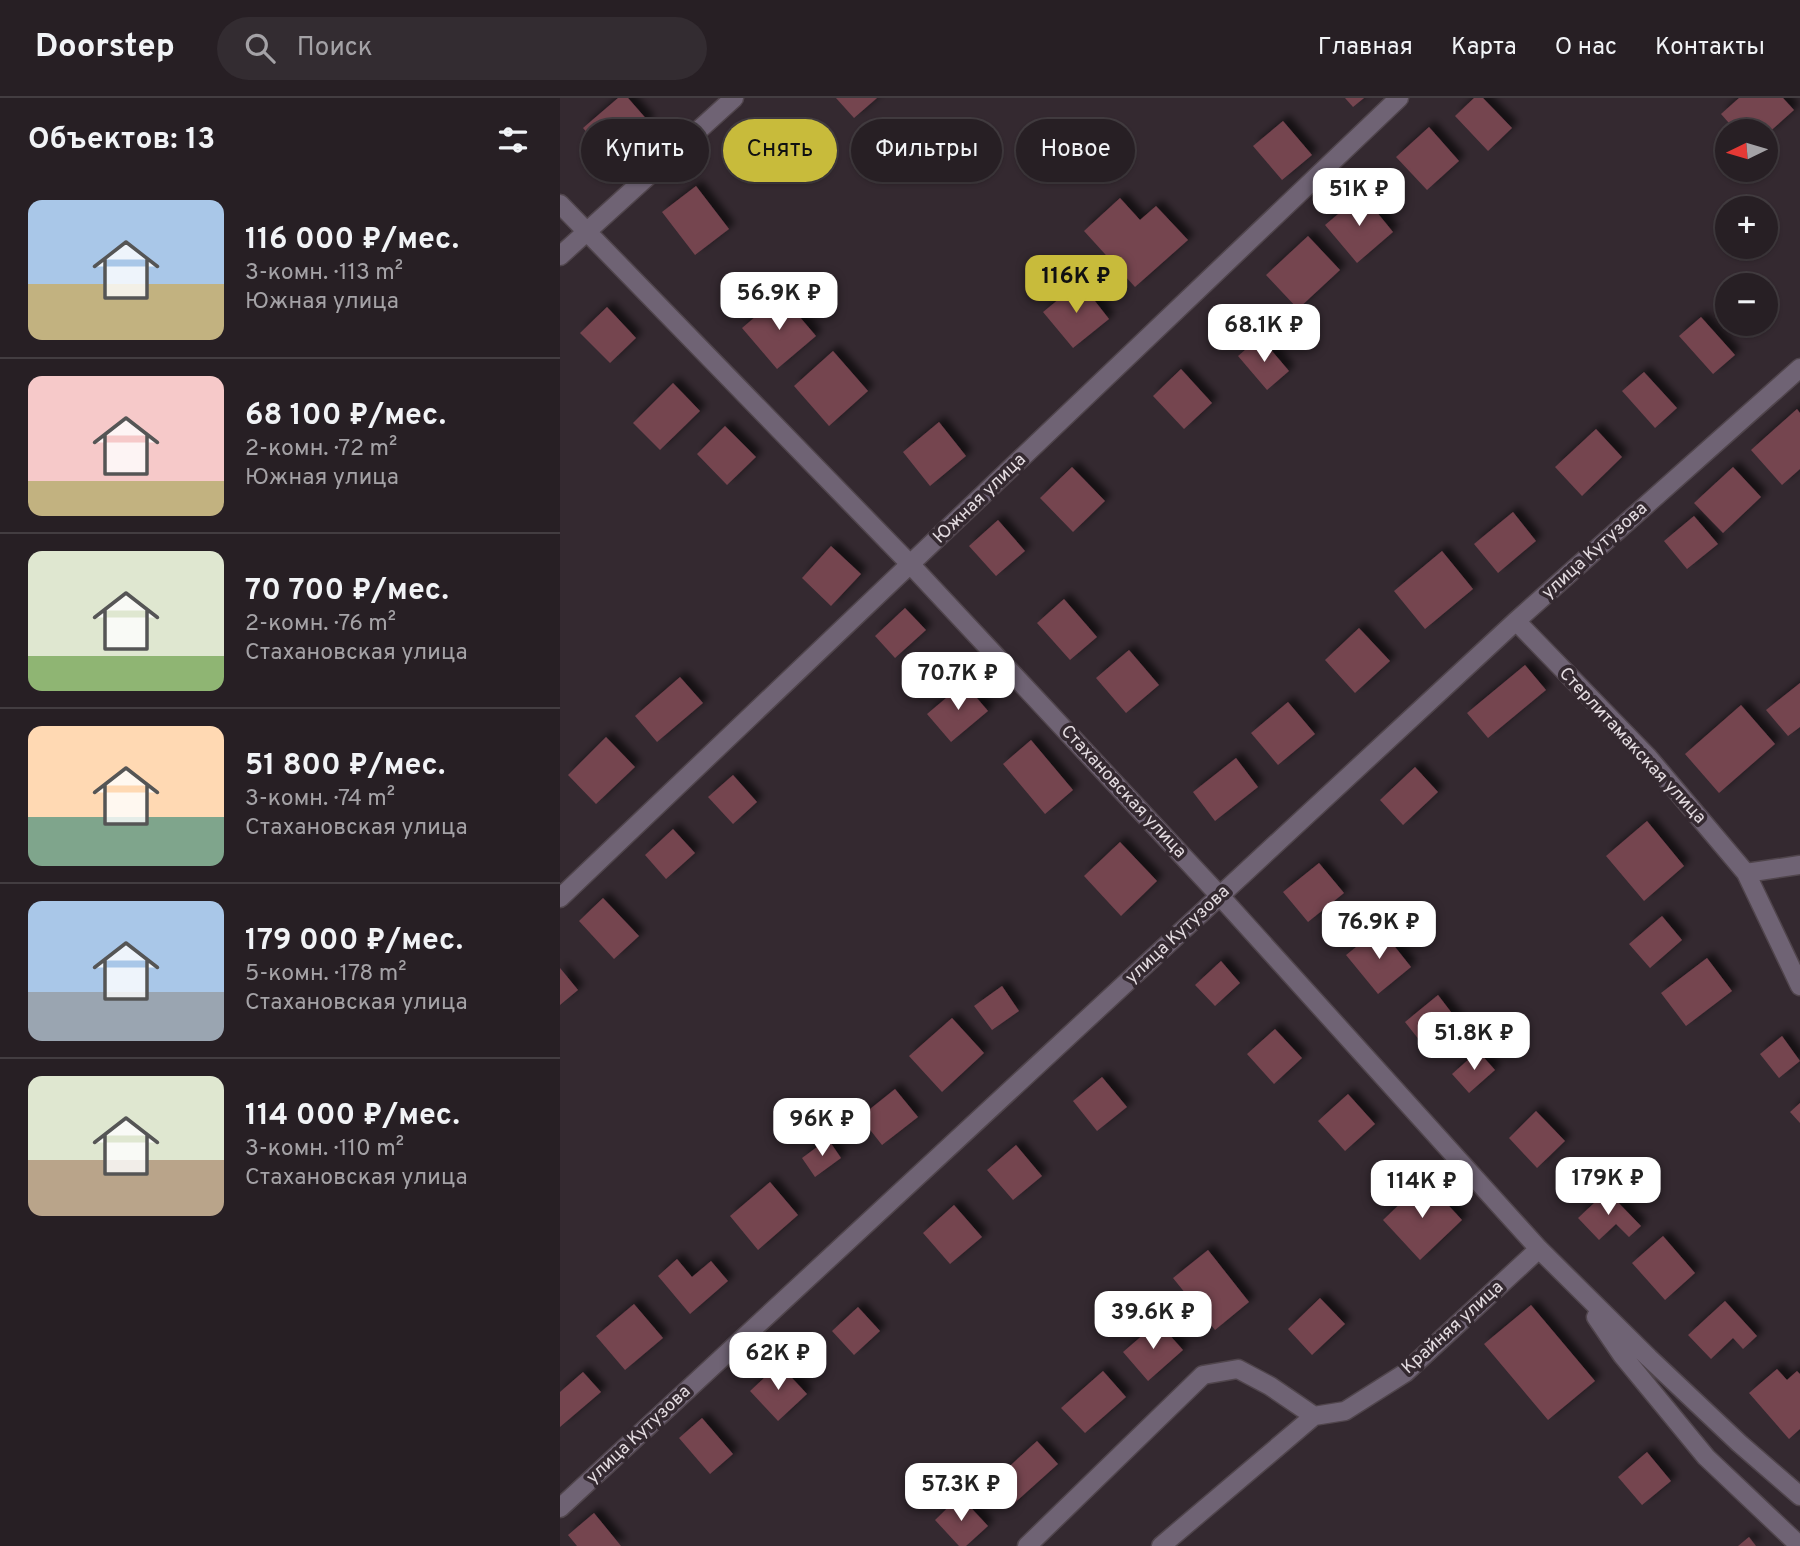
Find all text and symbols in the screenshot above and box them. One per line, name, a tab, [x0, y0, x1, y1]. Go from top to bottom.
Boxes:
search box	[217, 17, 707, 80]
text: Doorstep	[35, 27, 175, 69]
icon: search	[241, 29, 279, 67]
text: Поиск	[297, 32, 373, 65]
text: Главная	[1318, 33, 1413, 63]
text: Карта	[1451, 33, 1517, 63]
text: О нас	[1555, 33, 1617, 63]
text: Контакты	[1655, 33, 1765, 63]
chip: Купить	[581, 119, 709, 182]
chip: Снять	[723, 119, 837, 182]
chip: Фильтры	[851, 119, 1002, 182]
chip: Новое	[1016, 119, 1135, 182]
north arrow	[1715, 119, 1778, 182]
map controls	[1715, 119, 1778, 336]
icon: filters	[494, 121, 532, 159]
text: Объектов: 13	[28, 122, 215, 159]
pin: 51K ₽	[1310, 169, 1408, 228]
text: 51K ₽	[1329, 176, 1389, 205]
button: +	[1715, 196, 1778, 259]
text: 116 000 ₽/мес.	[245, 222, 459, 259]
icon: home	[84, 228, 168, 312]
pin: 116K ₽	[1019, 256, 1133, 315]
text: 3-комн. · 113 m²	[245, 259, 403, 288]
text: 116K ₽	[1041, 263, 1111, 292]
pin: 56.9K ₽	[714, 272, 844, 332]
button: −	[1715, 273, 1778, 336]
text: 56.9K ₽	[736, 280, 822, 309]
text: Южная улица	[245, 288, 399, 317]
pin: 68.1K ₽	[1199, 304, 1329, 364]
text: 68.1K ₽	[1224, 312, 1304, 341]
text: 68 100 ₽/мес.	[245, 398, 446, 435]
icon: home	[84, 404, 168, 488]
text: 2-комн. · 72 m²	[245, 435, 397, 464]
street label: Южная улица	[929, 449, 1031, 549]
text: Южная улица	[245, 464, 399, 493]
street label: улица Кутузова	[1537, 497, 1653, 605]
text: 70 700 ₽/мес.	[245, 573, 449, 610]
icon: home	[84, 579, 168, 663]
text: 2-комн. · 76 m²	[245, 610, 396, 639]
text: Стахановская улица	[245, 639, 468, 668]
pin: 70.7K ₽	[893, 652, 1023, 712]
text: 70.7K ₽	[918, 660, 998, 689]
street label: Стерлитамакская улица	[1553, 663, 1711, 829]
street label: Стахановская улица	[1055, 720, 1191, 864]
text: 51 800 ₽/мес.	[245, 748, 445, 785]
icon: home	[84, 754, 168, 838]
text: 3-комн. · 74 m²	[245, 785, 395, 814]
text: Стахановская улица	[245, 814, 468, 843]
street label: улица Кутузова	[1121, 881, 1235, 989]
pin: 76.9K ₽	[1314, 902, 1444, 961]
text: 76.9K ₽	[1338, 909, 1420, 938]
text: 179 000 ₽/мес.	[245, 923, 463, 960]
icon: home	[84, 929, 168, 1013]
text: 5-комн. · 178 m²	[245, 960, 407, 989]
text: Стахановская улица	[245, 989, 468, 1018]
pin: 51.8K ₽	[1409, 1012, 1539, 1072]
text: 51.8K ₽	[1434, 1020, 1514, 1049]
text: 114 000 ₽/мес.	[245, 1098, 460, 1135]
pin: 96K ₽	[773, 1098, 871, 1158]
icon: home	[84, 1104, 168, 1188]
text: 96K ₽	[789, 1106, 855, 1135]
text: 3-комн. · 110 m²	[245, 1135, 404, 1164]
pin: 179K ₽	[1551, 1158, 1665, 1217]
pin: 114K ₽	[1365, 1160, 1479, 1220]
text: Стахановская улица	[245, 1164, 468, 1193]
text: 179K ₽	[1572, 1165, 1644, 1194]
text: 114K ₽	[1387, 1168, 1457, 1197]
street label: Крайняя улица	[1397, 1276, 1509, 1380]
pin: 39.6K ₽	[1088, 1292, 1218, 1351]
text: 39.6K ₽	[1111, 1299, 1195, 1328]
pin: 62K ₽	[729, 1332, 827, 1392]
text: 62K ₽	[745, 1340, 811, 1369]
street label: улица Кутузова	[582, 1381, 696, 1489]
pin: 57.3K ₽	[896, 1464, 1026, 1523]
text: 57.3K ₽	[921, 1471, 1001, 1500]

